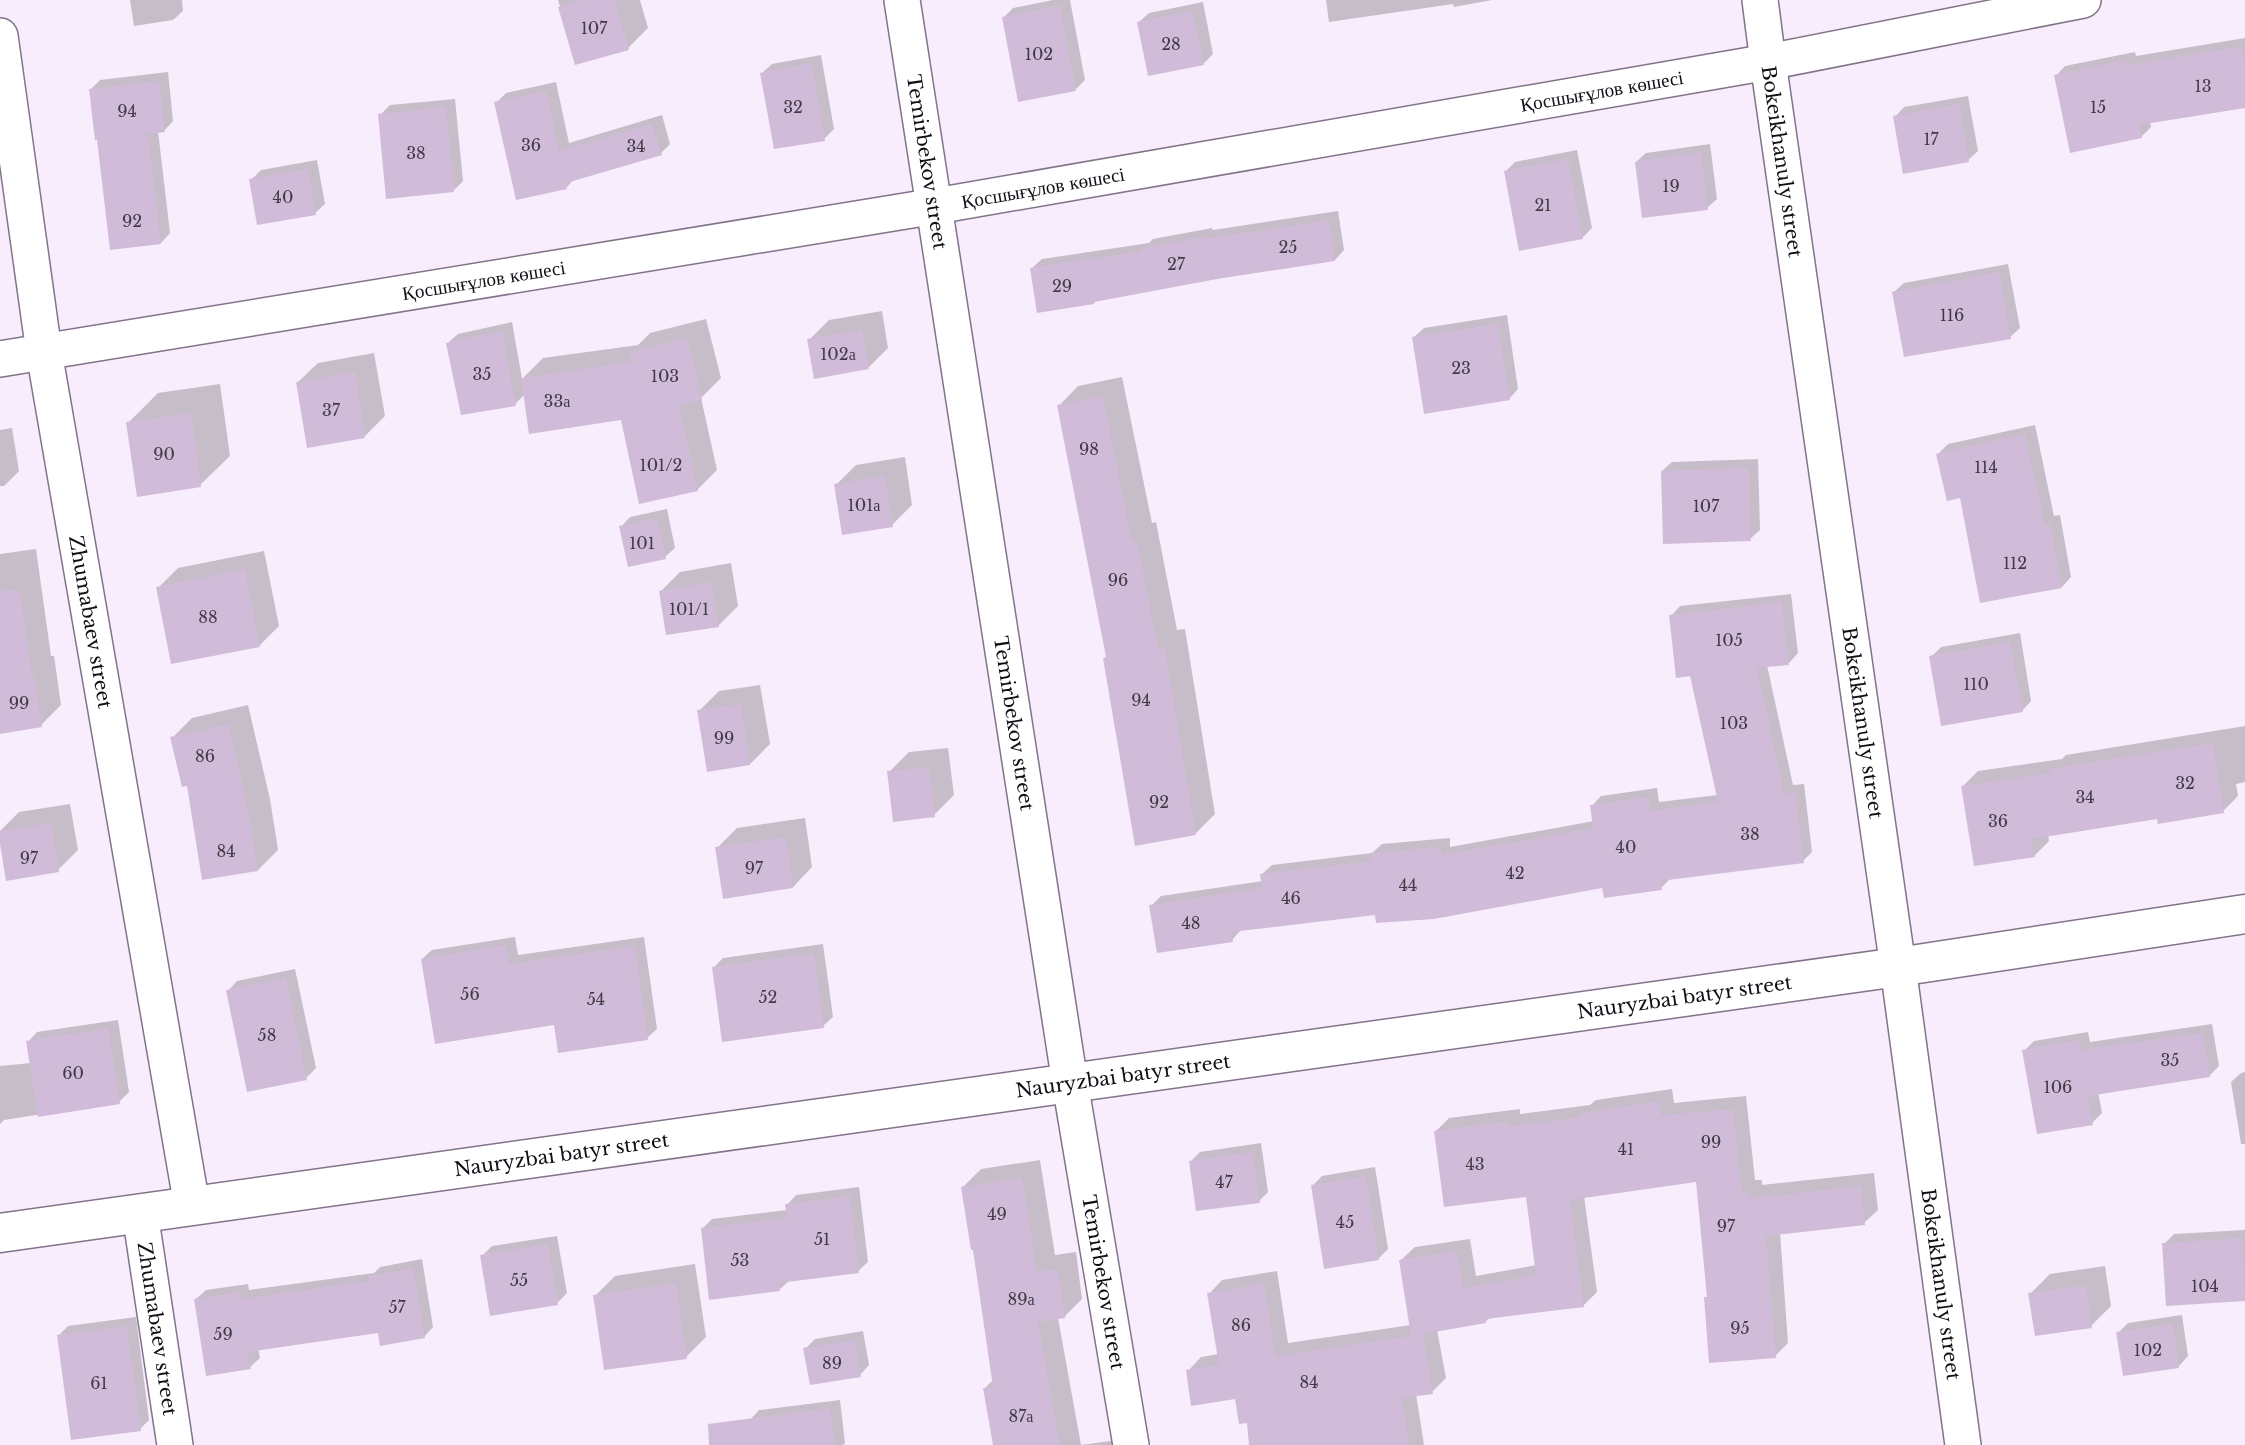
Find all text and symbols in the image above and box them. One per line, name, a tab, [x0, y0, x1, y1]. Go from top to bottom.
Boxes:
house number: 107	[581, 18, 608, 38]
house number: 28	[1161, 34, 1181, 54]
house number: 102	[1025, 44, 1053, 64]
street label: Bokeikhanuly street	[1757, 64, 1808, 260]
street label: Қосшығұлов көшесі	[1518, 65, 1685, 116]
street label: Temirbekov street	[902, 73, 952, 252]
house number: 13	[2195, 76, 2212, 96]
house number: 32	[783, 97, 803, 117]
house number: 15	[2090, 97, 2106, 117]
house number: 94	[117, 101, 137, 121]
house number: 17	[1923, 129, 1940, 149]
house number: 36	[521, 135, 541, 155]
house number: 34	[626, 136, 646, 156]
house number: 38	[406, 143, 426, 163]
street label: Қосшығұлов көшесі	[960, 162, 1126, 213]
house number: 19	[1662, 176, 1680, 196]
house number: 40	[273, 187, 293, 207]
house number: 21	[1535, 195, 1552, 215]
house number: 92	[122, 211, 142, 231]
house number: 25	[1279, 237, 1297, 257]
house number: 27	[1167, 254, 1186, 274]
street label: Қосшығұлов көшесі	[400, 255, 567, 305]
house number: 29	[1052, 276, 1072, 296]
house number: 116	[1940, 305, 1964, 325]
house number: 102а	[820, 344, 856, 364]
house number: 23	[1451, 358, 1471, 378]
house number: 35	[473, 364, 491, 384]
house number: 103	[651, 366, 679, 386]
house number: 33а	[544, 391, 570, 411]
house number: 37	[322, 400, 341, 420]
house number: 98	[1079, 439, 1099, 459]
house number: 90	[153, 444, 175, 464]
house number: 101/2	[640, 455, 682, 475]
house number: 114	[1974, 457, 1998, 477]
house number: 101а	[848, 495, 880, 515]
house number: 107	[1693, 496, 1720, 516]
house number: 101	[629, 533, 655, 553]
street label: Zhumabaev street	[64, 534, 117, 711]
house number: 112	[2003, 553, 2027, 573]
house number: 96	[1108, 570, 1128, 590]
house number: 101/1	[669, 599, 709, 619]
house number: 88	[198, 607, 218, 627]
street label: Bokeikhanuly street	[1838, 625, 1888, 821]
house number: 105	[1715, 630, 1743, 650]
street label: Temirbekov street	[989, 634, 1039, 813]
house number: 110	[1963, 674, 1989, 694]
house number: 94	[1131, 690, 1151, 710]
house number: 99	[9, 693, 29, 713]
house number: 103	[1720, 713, 1748, 733]
house number: 99	[714, 728, 734, 748]
house number: 86	[195, 746, 215, 766]
house number: 32	[2175, 773, 2195, 793]
house number: 34	[2075, 787, 2095, 807]
house number: 92	[1149, 792, 1169, 812]
house number: 36	[1988, 811, 2008, 831]
house number: 38	[1740, 824, 1760, 844]
house number: 40	[1616, 837, 1636, 857]
house number: 84	[216, 841, 236, 861]
house number: 97	[20, 848, 39, 868]
house number: 97	[745, 858, 764, 878]
house number: 42	[1505, 863, 1525, 883]
house number: 44	[1399, 875, 1417, 895]
house number: 46	[1281, 888, 1301, 908]
house number: 48	[1181, 913, 1201, 933]
street label: Nauryzbai batyr street	[1576, 970, 1794, 1023]
house number: 56	[460, 984, 480, 1004]
house number: 52	[759, 987, 777, 1007]
house number: 54	[587, 989, 605, 1009]
house number: 58	[258, 1025, 276, 1045]
street label: Nauryzbai batyr street	[1014, 1049, 1233, 1102]
house number: 35	[2161, 1050, 2179, 1070]
house number: 60	[62, 1063, 84, 1083]
house number: 106	[2044, 1077, 2072, 1097]
street label: Nauryzbai batyr street	[453, 1128, 671, 1181]
house number: 99	[1701, 1132, 1721, 1152]
house number: 41	[1618, 1139, 1634, 1159]
house number: 43	[1465, 1154, 1485, 1174]
house number: 47	[1215, 1172, 1234, 1192]
street label: Bokeikhanuly street	[1917, 1187, 1966, 1382]
street label: Temirbekov street	[1078, 1193, 1130, 1372]
house number: 49	[987, 1204, 1007, 1224]
house number: 45	[1336, 1212, 1354, 1232]
house number: 97	[1717, 1216, 1736, 1236]
house number: 51	[814, 1229, 830, 1249]
street label: Zhumabaev street	[133, 1240, 182, 1418]
house number: 53	[731, 1250, 749, 1270]
house number: 55	[510, 1270, 528, 1290]
house number: 104	[2191, 1276, 2219, 1296]
house number: 89а	[1007, 1289, 1035, 1309]
house number: 57	[388, 1297, 407, 1317]
house number: 86	[1231, 1315, 1251, 1335]
house number: 95	[1730, 1318, 1750, 1338]
house number: 59	[213, 1324, 233, 1344]
house number: 102	[2134, 1340, 2162, 1360]
house number: 89	[822, 1353, 842, 1373]
house number: 84	[1299, 1372, 1319, 1392]
house number: 61	[90, 1373, 108, 1393]
house number: 87а	[1009, 1406, 1033, 1426]

